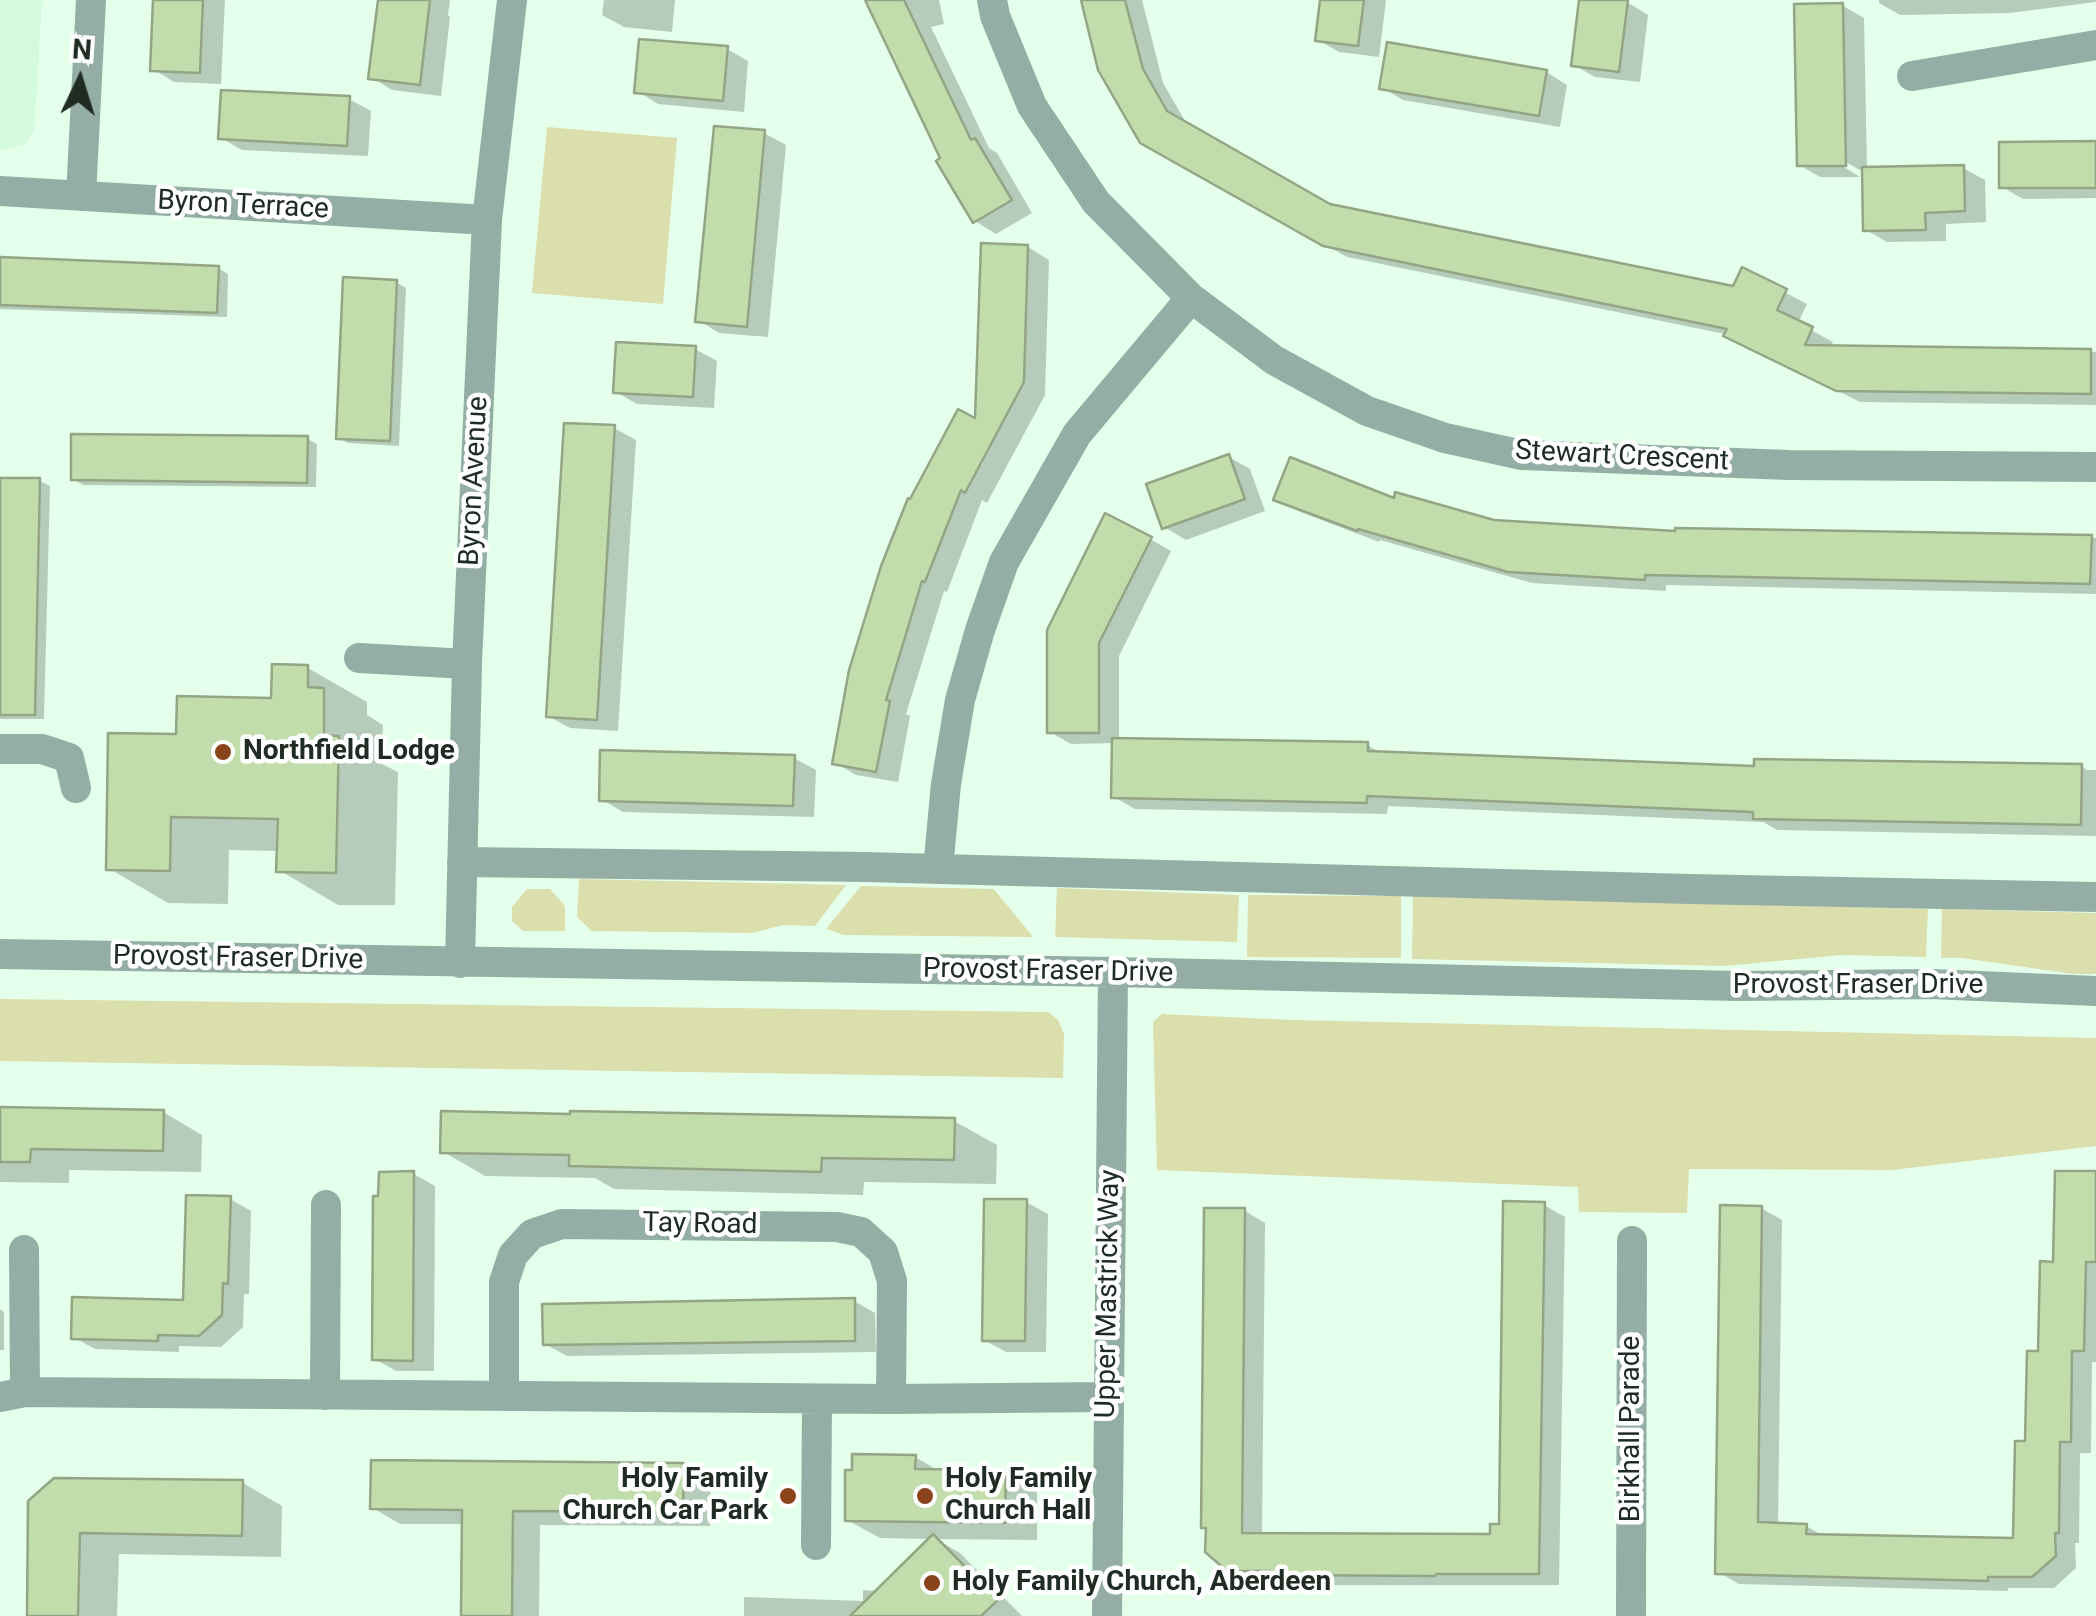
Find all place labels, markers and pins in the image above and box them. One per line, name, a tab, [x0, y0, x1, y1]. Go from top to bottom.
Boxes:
place label: Northfield Lodge	[243, 735, 455, 769]
marker: Northfield Lodge	[212, 741, 234, 763]
place label: Holy Family Church Car Park	[562, 1463, 768, 1529]
place label: Holy Family Church Hall	[945, 1463, 1092, 1529]
marker: Holy Family Church Car Park	[777, 1485, 799, 1507]
marker: Holy Family Church Hall	[914, 1485, 936, 1507]
place label: Holy Family Church, Aberdeen	[952, 1566, 1331, 1600]
marker: Holy Family Church, Aberdeen	[921, 1572, 943, 1594]

